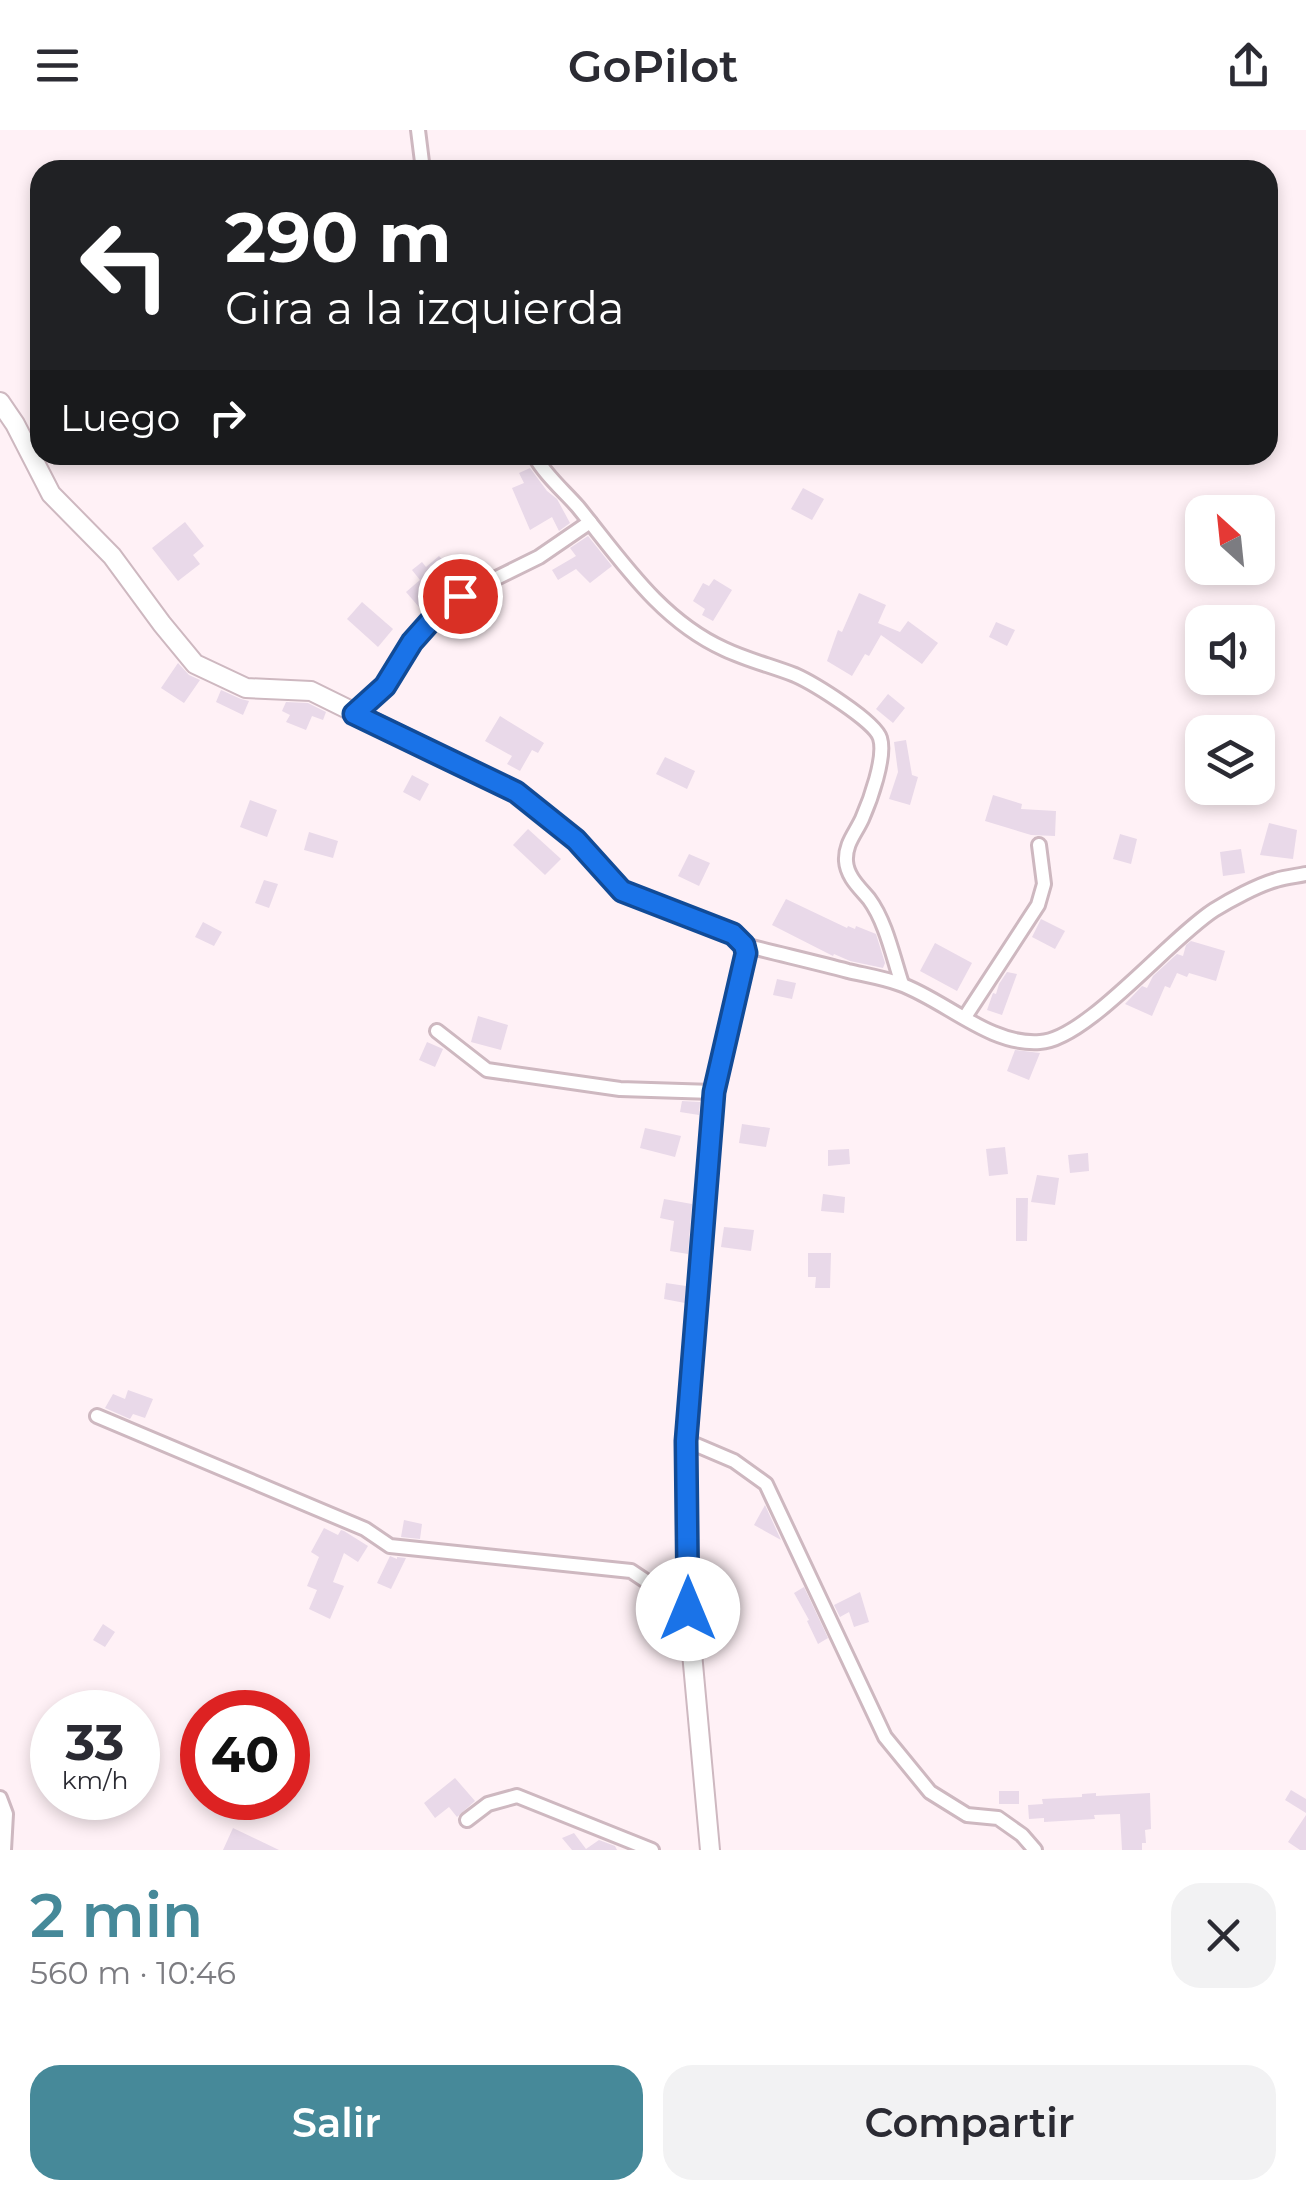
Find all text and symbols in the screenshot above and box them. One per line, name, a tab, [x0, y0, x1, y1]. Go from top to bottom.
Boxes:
icon: menu	[30, 38, 85, 93]
text: GoPilot	[568, 38, 738, 93]
icon: share	[1221, 38, 1276, 93]
text: 290 m	[225, 194, 452, 280]
icon: left	[60, 200, 190, 330]
text: Gira a la izquierda	[225, 280, 625, 335]
icon: right	[200, 390, 255, 445]
text: Luego	[60, 394, 180, 441]
north arrow	[1185, 495, 1275, 585]
map controls	[1185, 495, 1275, 805]
pin	[418, 554, 503, 639]
icon: arrive	[433, 569, 488, 624]
button: sound	[1185, 605, 1275, 695]
button: layers	[1185, 715, 1275, 805]
position arrow	[636, 1557, 740, 1661]
speed limit sign: 40	[180, 1690, 310, 1820]
text: 33	[66, 1712, 124, 1773]
text: km/h	[62, 1765, 128, 1795]
text: 2 min	[30, 1879, 203, 1952]
button: close	[1171, 1883, 1276, 1988]
text: 560 m · 10:46	[30, 1953, 236, 1992]
button: Salir	[30, 2065, 643, 2180]
button: Compartir	[663, 2065, 1276, 2180]

